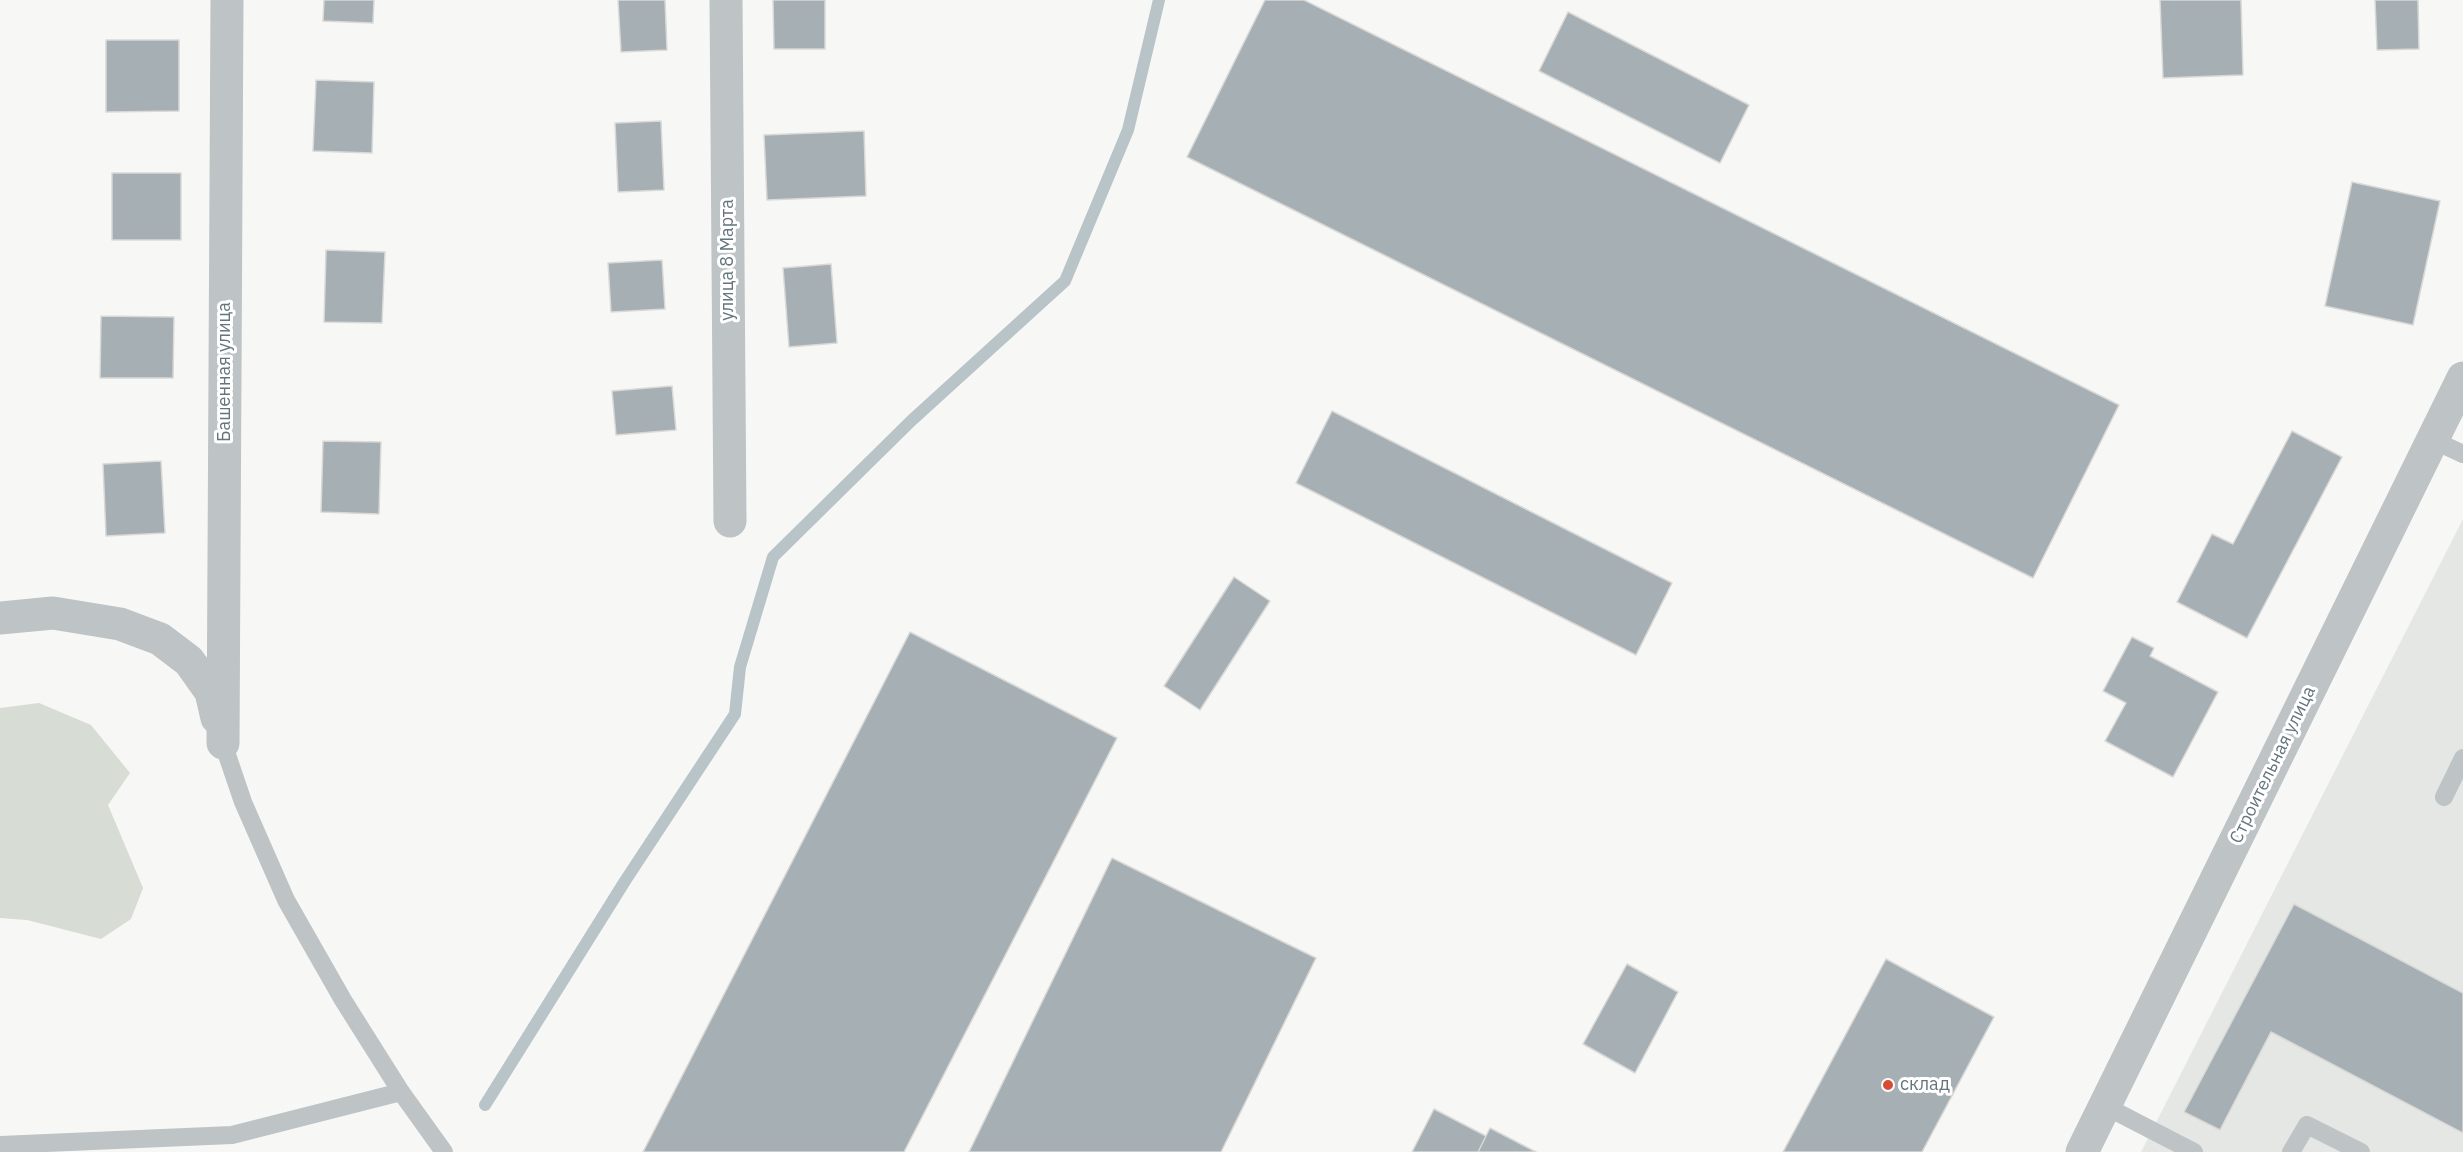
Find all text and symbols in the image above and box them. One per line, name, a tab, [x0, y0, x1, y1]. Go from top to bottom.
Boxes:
street label: улица 8 Марта	[717, 199, 739, 321]
street label: Башенная улица	[214, 302, 236, 442]
street label: Строительная улица	[2226, 683, 2320, 847]
place label: склад	[1900, 1074, 1950, 1096]
marker: склад	[1881, 1078, 1895, 1092]

